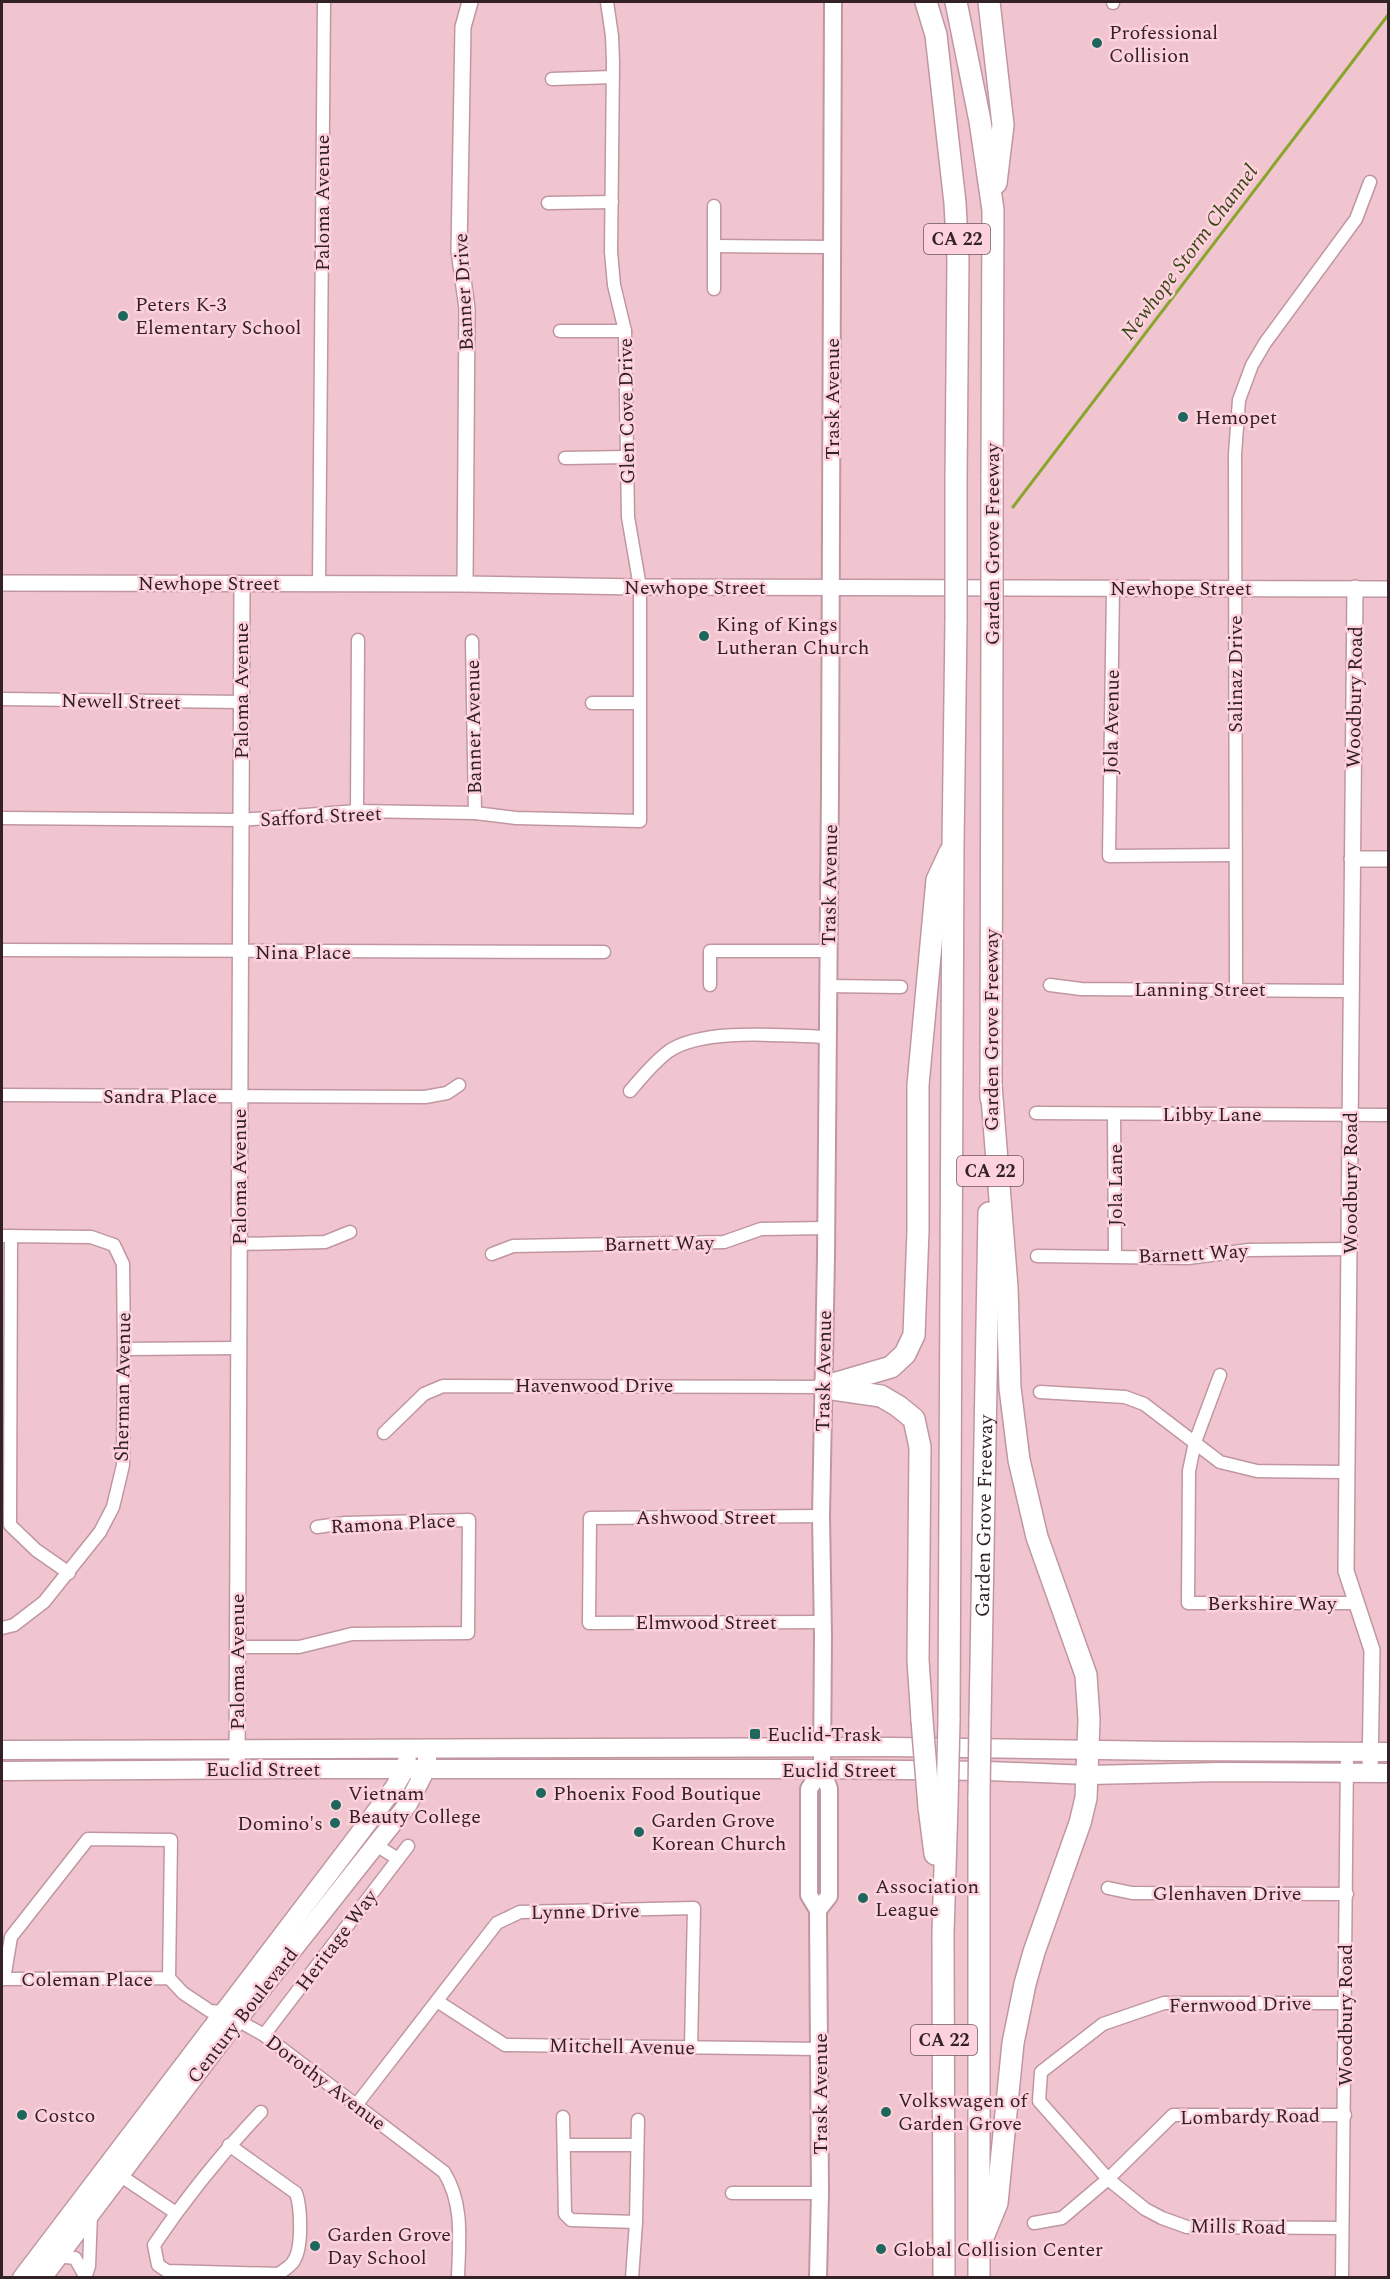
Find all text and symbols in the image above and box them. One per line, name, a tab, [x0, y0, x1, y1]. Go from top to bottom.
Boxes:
place label: Professional Collision	[1109, 18, 1218, 71]
marker: Professional Collision	[1090, 36, 1104, 50]
street label: Paloma Avenue	[308, 135, 338, 271]
water label: Newhope Storm Channel	[1113, 158, 1267, 347]
road number: CA 22	[924, 224, 990, 254]
street label: Banner Drive	[446, 232, 482, 352]
place label: Peters K-3 Elementary School	[135, 290, 301, 343]
marker: Peters K-3 Elementary School	[116, 309, 130, 323]
street label: Glen Cove Drive	[611, 338, 643, 484]
street label: Trask Avenue	[818, 338, 848, 460]
place label: Hemopet	[1195, 403, 1277, 433]
marker: Hemopet	[1176, 410, 1190, 424]
street label: Garden Grove Freeway	[978, 441, 1008, 645]
street label: Newhope Street	[138, 569, 280, 599]
street label: Newhope Street	[624, 573, 766, 603]
street label: Newhope Street	[1110, 574, 1252, 604]
place label: King of Kings Lutheran Church	[716, 610, 869, 663]
street label: Salinaz Drive	[1221, 615, 1251, 733]
street label: Paloma Avenue	[227, 623, 257, 759]
street label: Woodbury Road	[1339, 626, 1371, 768]
marker: King of Kings Lutheran Church	[697, 629, 711, 643]
street label: Banner Avenue	[458, 659, 490, 795]
street label: Jola Avenue	[1096, 669, 1128, 775]
street label: Newell Street	[61, 686, 181, 718]
street label: Safford Street	[260, 799, 383, 835]
street label: Trask Avenue	[814, 824, 846, 946]
street label: Garden Grove Freeway	[977, 927, 1007, 1131]
street label: Nina Place	[255, 938, 351, 968]
street label: Lanning Street	[1134, 975, 1266, 1005]
street label: Sandra Place	[103, 1082, 217, 1112]
street label: Libby Lane	[1162, 1100, 1262, 1130]
street label: Paloma Avenue	[225, 1109, 255, 1245]
street label: Woodbury Road	[1336, 1112, 1366, 1254]
street label: Jola Lane	[1101, 1144, 1131, 1226]
road number: CA 22	[957, 1156, 1023, 1186]
street label: Barnett Way	[604, 1228, 716, 1260]
street label: Barnett Way	[1137, 1236, 1250, 1272]
street label: Trask Avenue	[808, 1310, 840, 1432]
street label: Sherman Avenue	[107, 1312, 139, 1462]
street label: Havenwood Drive	[515, 1371, 673, 1401]
street label: Garden Grove Freeway	[968, 1413, 1001, 1618]
street label: Ashwood Street	[636, 1503, 776, 1533]
street label: Ramona Place	[330, 1506, 456, 1542]
street label: Berkshire Way	[1207, 1589, 1338, 1619]
street label: Paloma Avenue	[223, 1594, 253, 1730]
street label: Elmwood Street	[635, 1608, 777, 1638]
place label: Euclid-Trask	[767, 1720, 881, 1750]
marker: Euclid-Trask	[748, 1727, 762, 1741]
street label: Euclid Street	[206, 1755, 320, 1785]
street label: Euclid Street	[782, 1756, 896, 1786]
place label: Vietnam Beauty College	[348, 1779, 481, 1832]
place label: Phoenix Food Boutique	[553, 1779, 761, 1809]
marker: Phoenix Food Boutique	[534, 1786, 548, 1800]
marker: Vietnam Beauty College	[329, 1798, 343, 1812]
place label: Garden Grove Korean Church	[651, 1806, 786, 1859]
place label: Domino's	[237, 1809, 323, 1839]
marker: Domino's	[328, 1816, 342, 1830]
marker: Garden Grove Korean Church	[632, 1825, 646, 1839]
place label: Association League	[875, 1872, 979, 1925]
street label: Glenhaven Drive	[1153, 1879, 1301, 1909]
street label: Heritage Way	[288, 1882, 386, 1998]
marker: Association League	[856, 1891, 870, 1905]
street label: Lynne Drive	[530, 1896, 640, 1928]
street label: Century Boulevard	[180, 1941, 306, 2090]
street label: Woodbury Road	[1331, 1944, 1361, 2086]
street label: Coleman Place	[21, 1965, 153, 1995]
street label: Fernwood Drive	[1168, 1989, 1312, 2021]
road number: CA 22	[911, 2025, 977, 2055]
street label: Dorothy Avenue	[259, 2027, 392, 2138]
street label: Mitchell Avenue	[549, 2031, 695, 2063]
street label: Trask Avenue	[806, 2033, 836, 2155]
place label: Volkswagen of Garden Grove	[898, 2086, 1029, 2139]
place label: Costco	[34, 2101, 95, 2131]
street label: Lombardy Road	[1180, 2101, 1320, 2133]
marker: Volkswagen of Garden Grove	[879, 2105, 893, 2119]
marker: Costco	[15, 2108, 29, 2122]
street label: Mills Road	[1190, 2211, 1286, 2243]
place label: Garden Grove Day School	[327, 2220, 451, 2273]
place label: Global Collision Center	[893, 2235, 1103, 2265]
marker: Garden Grove Day School	[308, 2239, 322, 2253]
marker: Global Collision Center	[874, 2242, 888, 2256]

